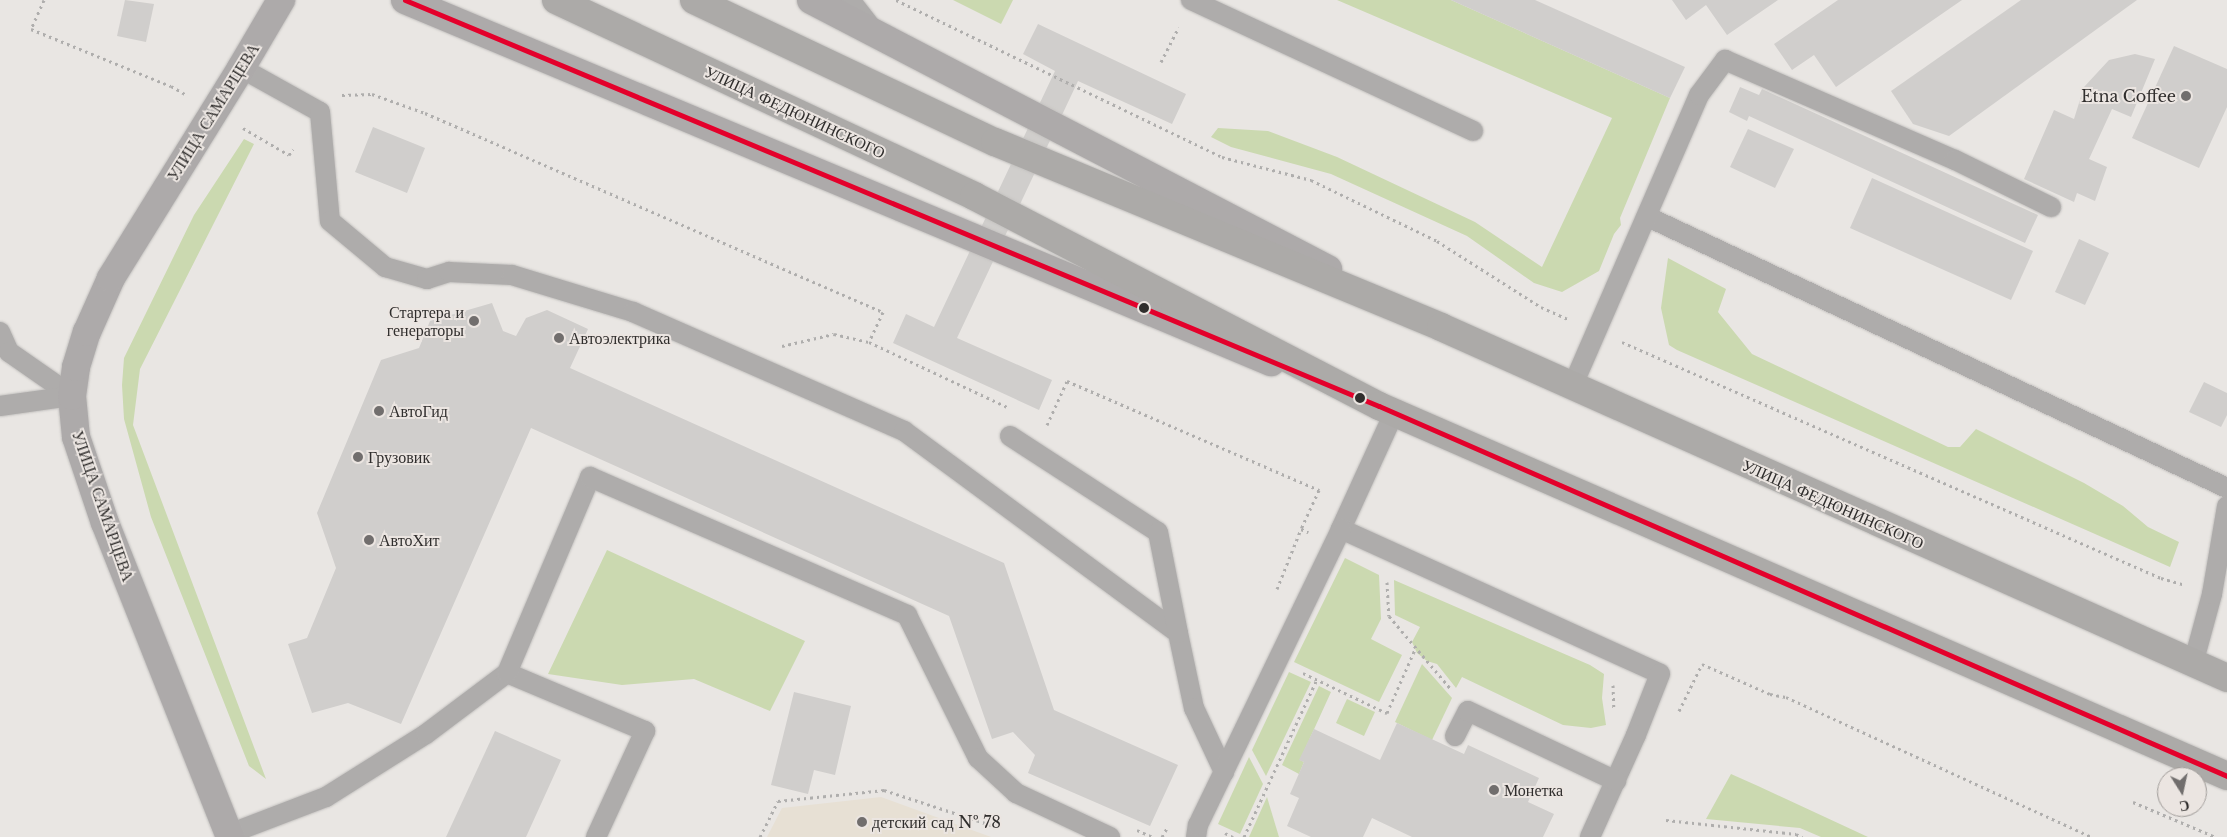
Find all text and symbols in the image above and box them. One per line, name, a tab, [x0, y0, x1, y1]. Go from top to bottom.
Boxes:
street label: УЛИЦА САМАРЦЕВА	[163, 40, 263, 184]
street label: УЛИЦА ФЕДЮНИНСКОГО	[702, 62, 888, 162]
place label: Etna Coffee	[2081, 86, 2176, 106]
marker: Etna Coffee	[2180, 90, 2192, 102]
place label: Стартера и генераторы	[387, 302, 464, 340]
unlabelled marker	[1139, 303, 1149, 313]
marker: Стартера и генераторы	[468, 315, 480, 327]
place label: Автоэлектрика	[569, 328, 670, 348]
marker: Автоэлектрика	[553, 332, 565, 344]
unlabelled marker	[1355, 393, 1365, 403]
place label: АвтоГид	[389, 401, 448, 421]
marker: АвтоГид	[373, 405, 385, 417]
street label: УЛИЦА САМАРЦЕВА	[68, 428, 138, 584]
place label: Грузовик	[368, 447, 430, 467]
marker: Грузовик	[352, 451, 364, 463]
street label: УЛИЦА ФЕДЮНИНСКОГО	[1739, 455, 1927, 553]
place label: АвтоХит	[379, 530, 440, 550]
marker: АвтоХит	[363, 534, 375, 546]
north arrow	[2157, 767, 2207, 817]
place label: Монетка	[1504, 780, 1563, 800]
marker: Монетка	[1488, 784, 1500, 796]
text: С	[2178, 796, 2191, 816]
place label: детский сад № 78	[872, 812, 1001, 832]
marker: детский сад № 78	[856, 816, 868, 828]

